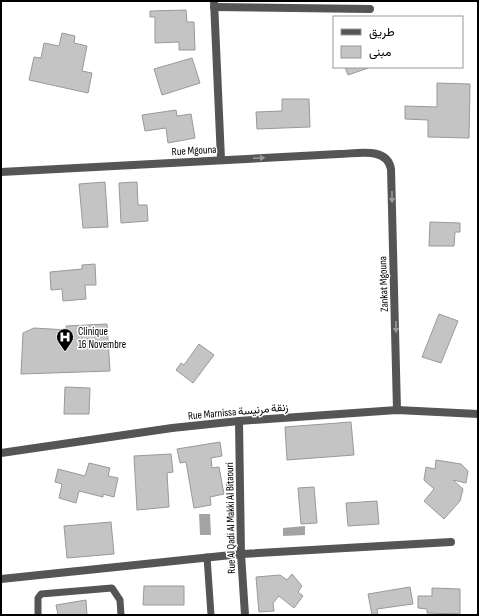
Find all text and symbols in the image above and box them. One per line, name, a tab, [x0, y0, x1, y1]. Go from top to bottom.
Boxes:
legend	[333, 16, 463, 68]
text: طريق	[369, 25, 395, 40]
text: مبنى	[369, 45, 391, 60]
street label: Rue Mgouna	[171, 143, 217, 158]
one-way arrow	[253, 154, 265, 161]
one-way arrow	[389, 191, 395, 204]
street label: Zankat Mgouna	[376, 256, 391, 312]
one-way arrow	[393, 321, 399, 334]
place label: Clinique 16 Novembre	[78, 325, 126, 351]
hospital icon: Clinique 16 Novembre	[55, 327, 75, 352]
street label: Rue Marnissa زنقة مرنيسة	[187, 401, 289, 422]
street label: Rue Al Qadi Al Makki Al Bitaouri	[223, 462, 238, 574]

